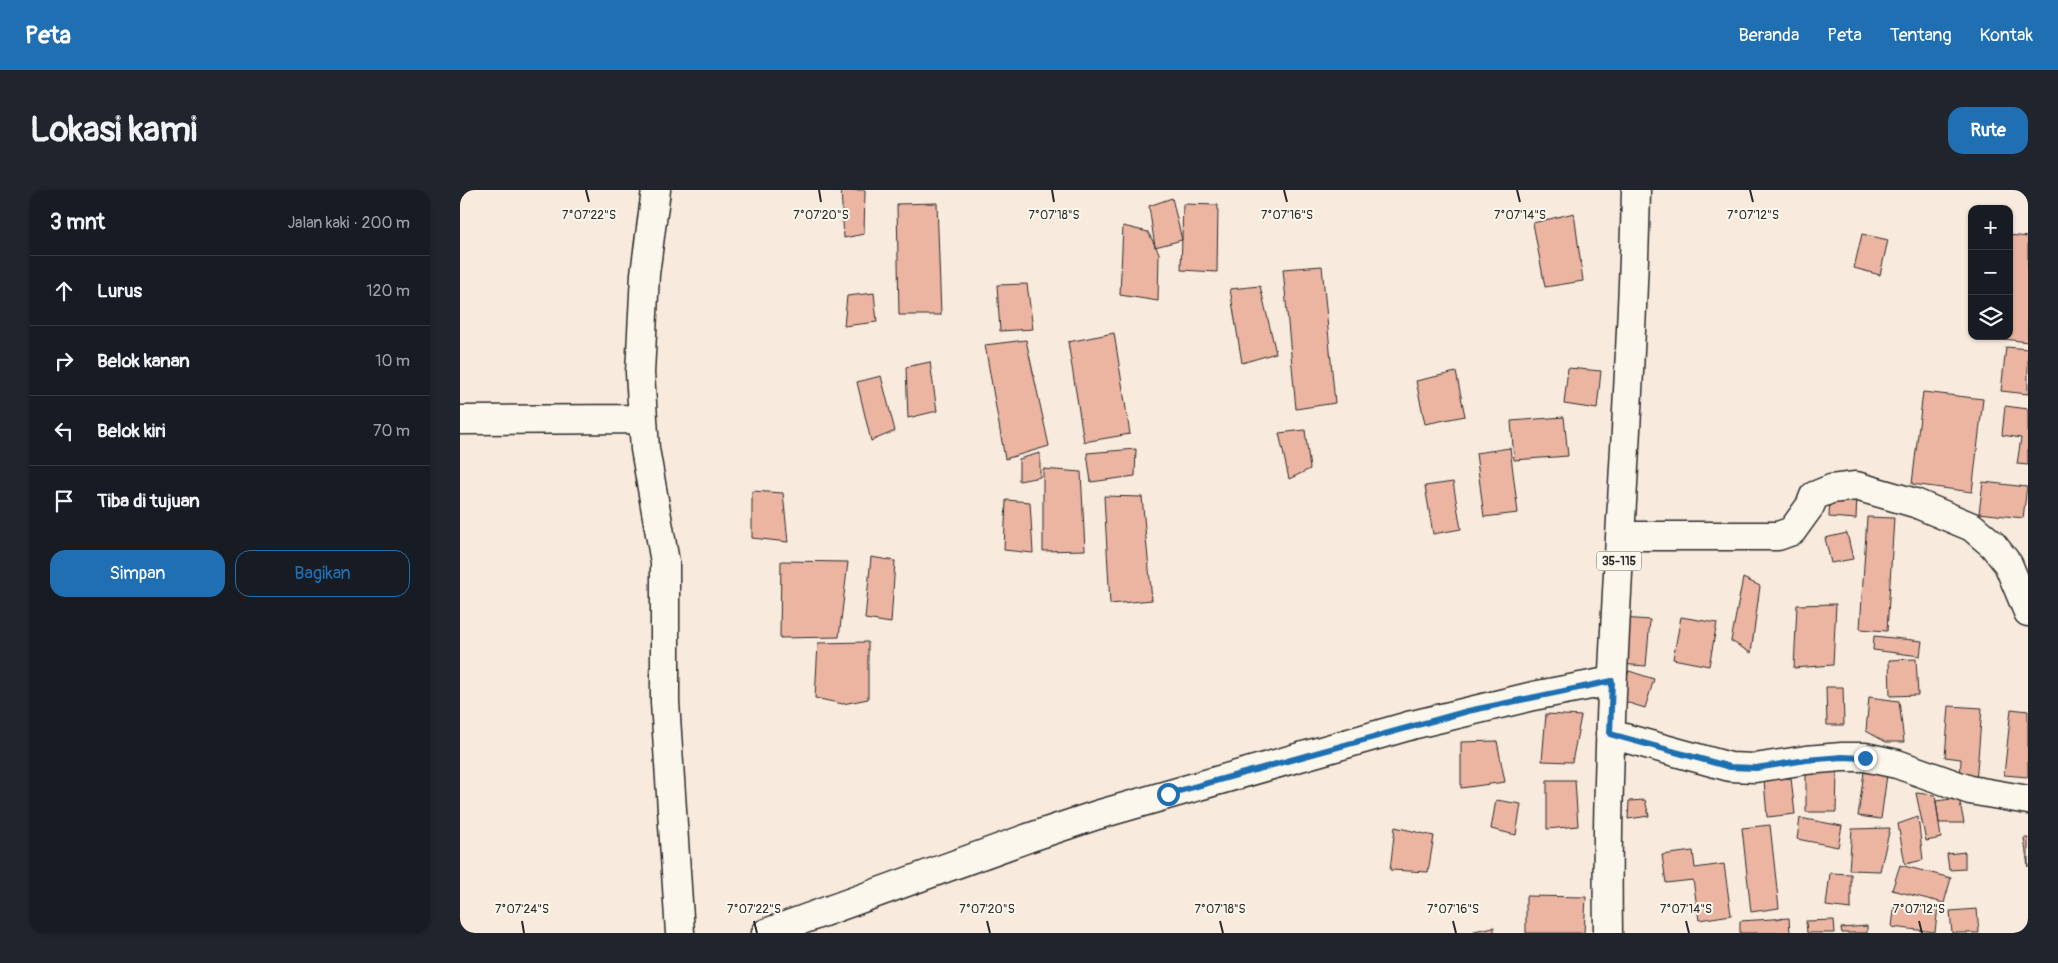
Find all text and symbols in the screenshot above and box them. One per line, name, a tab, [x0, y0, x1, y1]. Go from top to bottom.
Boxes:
text: Peta	[25, 21, 71, 50]
text: Beranda	[1739, 24, 1799, 47]
text: Peta	[1827, 24, 1862, 47]
text: Tentang	[1890, 24, 1952, 47]
text: Kontak	[1980, 24, 2033, 47]
button: Rute	[1948, 107, 2028, 154]
text: Lokasi kami	[30, 108, 197, 152]
map controls	[1968, 205, 2013, 340]
button: +	[1968, 205, 2013, 250]
text: 7°07'22"S	[562, 208, 616, 223]
text: 7°07'20"S	[793, 208, 849, 223]
text: 7°07'18"S	[1028, 208, 1080, 223]
text: 7°07'16"S	[1261, 208, 1313, 223]
text: 7°07'14"S	[1494, 208, 1546, 223]
text: 7°07'12"S	[1727, 208, 1779, 223]
text: 3 mnt	[50, 209, 105, 236]
text: Jalan kaki · 200 m	[287, 213, 410, 233]
button: −	[1968, 250, 2013, 295]
icon: ahead	[50, 277, 78, 305]
text: Lurus	[97, 279, 142, 303]
text: 120 m	[366, 281, 410, 301]
button: layers	[1968, 295, 2013, 340]
icon: right	[50, 347, 78, 375]
text: Belok kanan	[97, 349, 190, 373]
text: 10 m	[375, 351, 410, 371]
icon: left	[50, 417, 78, 445]
text: Belok kiri	[97, 419, 165, 443]
text: 70 m	[373, 421, 410, 441]
icon: arrive	[50, 487, 78, 515]
text: Tiba di tujuan	[97, 489, 200, 513]
button: Simpan	[50, 550, 225, 597]
button: Bagikan	[235, 550, 410, 597]
road number: 35-115	[1596, 552, 1642, 571]
route end	[1854, 747, 1877, 770]
route start	[1157, 783, 1180, 806]
text: 7°07'24"S	[495, 902, 549, 917]
text: 7°07'22"S	[727, 902, 781, 917]
text: 7°07'20"S	[959, 902, 1015, 917]
text: 7°07'18"S	[1194, 902, 1246, 917]
text: 7°07'16"S	[1427, 902, 1479, 917]
text: 7°07'14"S	[1660, 902, 1712, 917]
text: 7°07'12"S	[1893, 902, 1945, 917]

